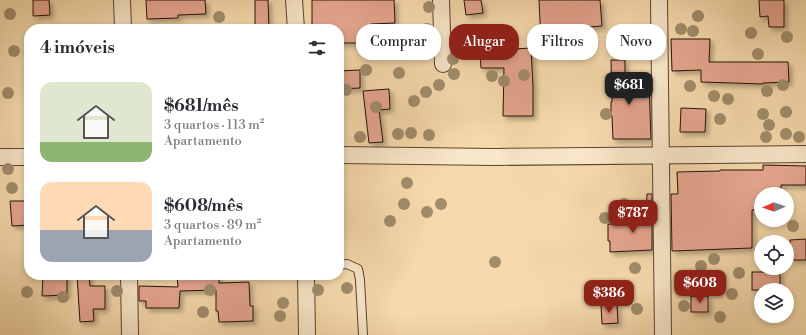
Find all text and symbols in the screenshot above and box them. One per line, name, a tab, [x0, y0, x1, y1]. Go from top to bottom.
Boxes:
chip: Comprar	[356, 24, 441, 60]
chip: Alugar	[449, 24, 519, 60]
chip: Filtros	[527, 24, 598, 60]
chip: Novo	[606, 24, 666, 60]
text: 4 imóveis	[40, 37, 115, 59]
icon: filters	[306, 37, 328, 59]
pin: $681	[605, 72, 653, 106]
text: $681	[614, 77, 644, 93]
text: $681/mês	[164, 95, 239, 117]
icon: home	[72, 98, 120, 146]
text: 3 quartos · 113 m²	[164, 117, 264, 133]
text: Apartamento	[164, 133, 242, 149]
north arrow	[754, 187, 794, 227]
map controls	[754, 187, 794, 323]
text: $608/mês	[164, 195, 243, 217]
icon: home	[72, 198, 120, 246]
pin: $787	[609, 200, 657, 234]
text: $787	[618, 205, 648, 221]
text: 3 quartos · 89 m²	[164, 217, 261, 233]
text: Apartamento	[164, 233, 242, 249]
button: locate	[754, 235, 794, 275]
pin: $608	[676, 270, 724, 304]
text: $608	[683, 275, 717, 291]
pin: $386	[585, 280, 633, 314]
button: layers	[754, 283, 794, 323]
text: $386	[593, 285, 625, 301]

